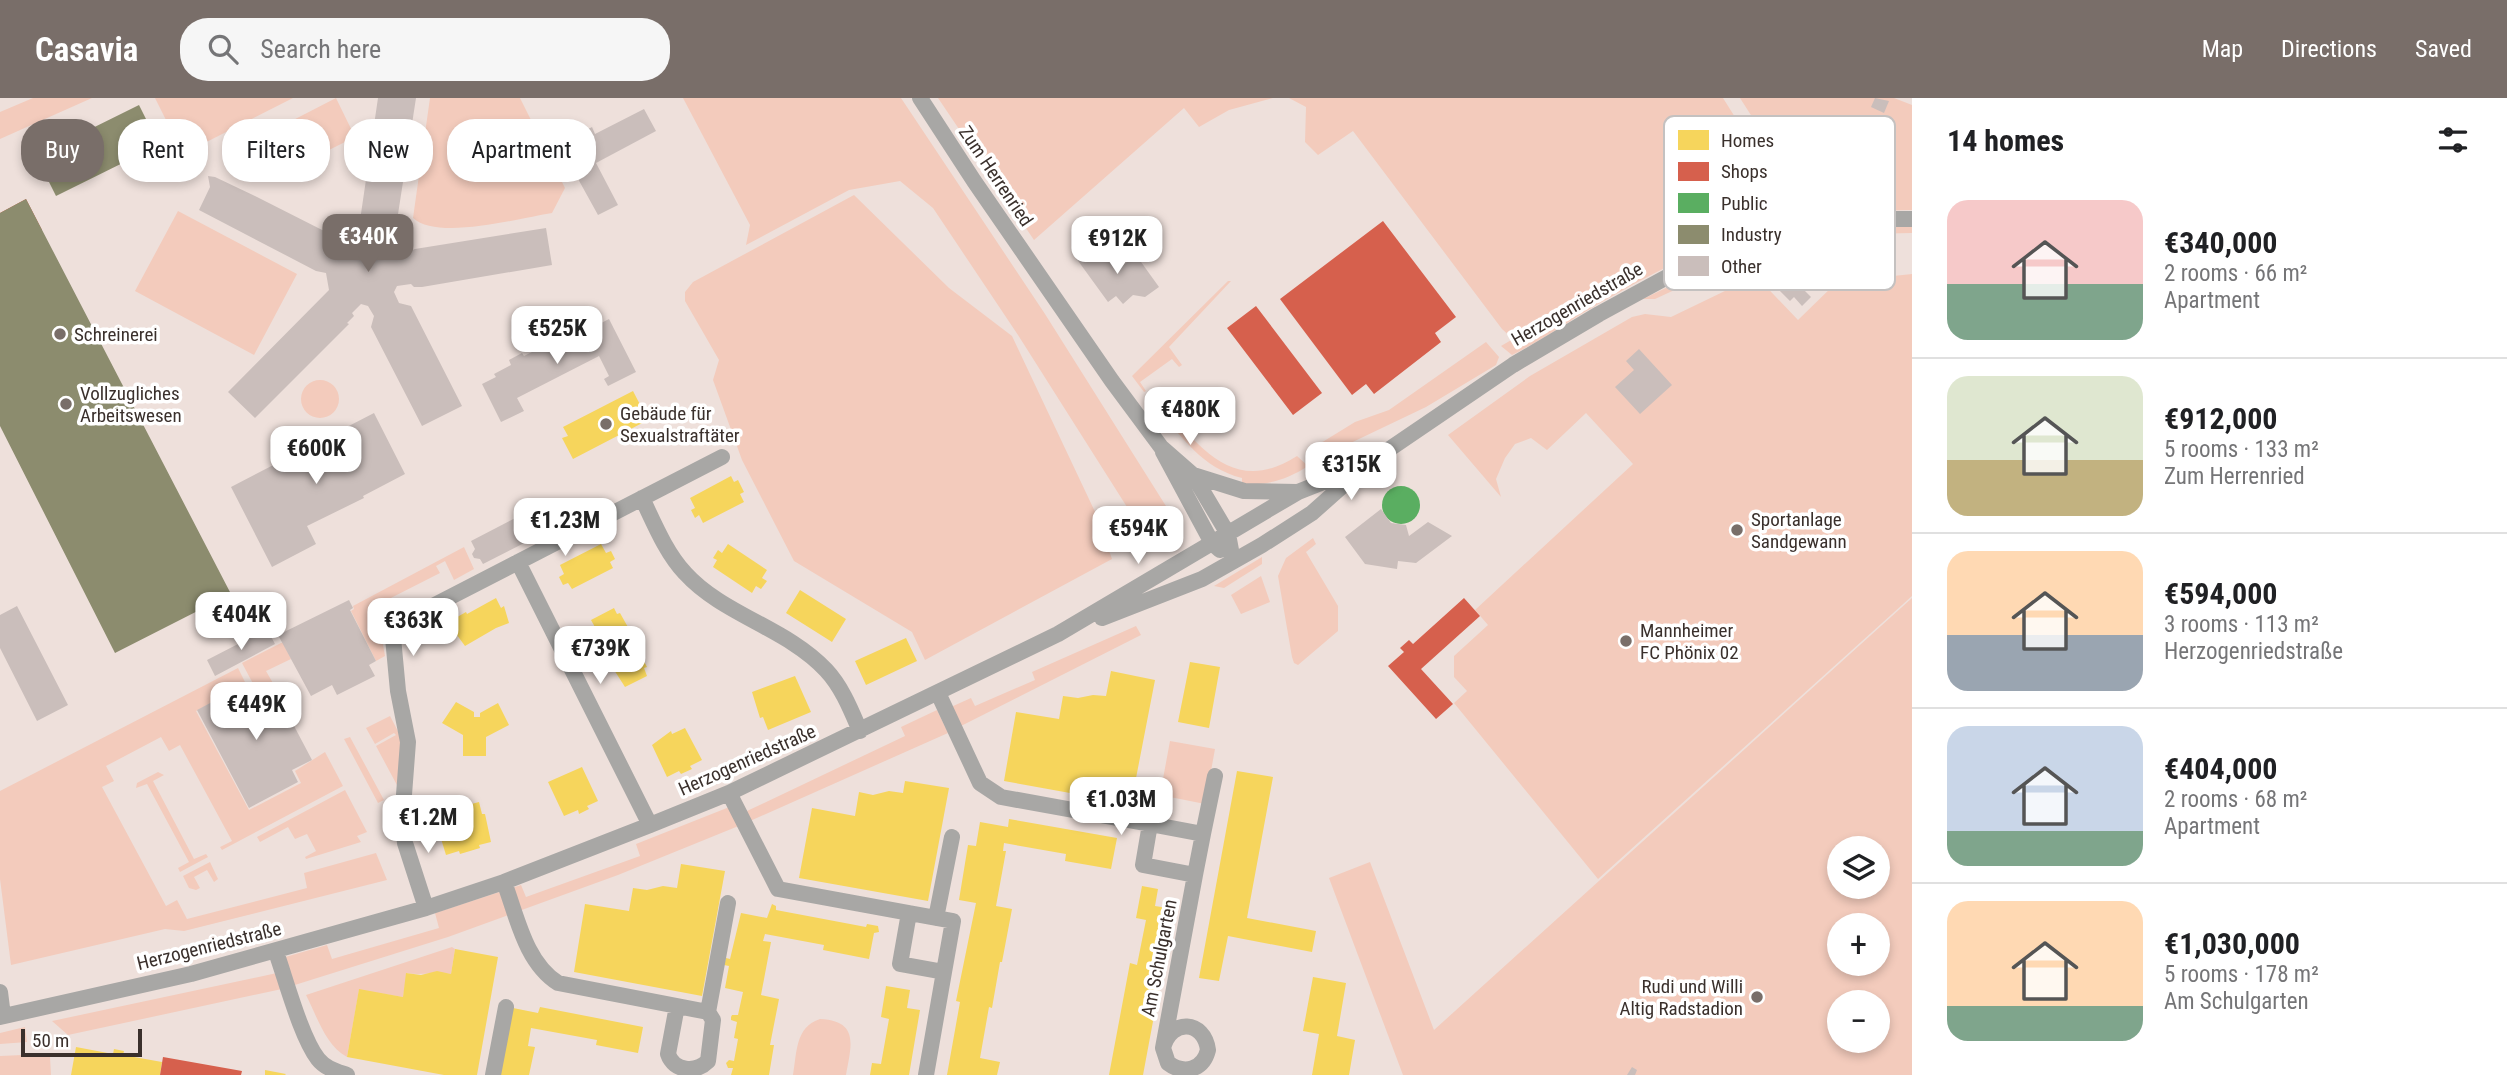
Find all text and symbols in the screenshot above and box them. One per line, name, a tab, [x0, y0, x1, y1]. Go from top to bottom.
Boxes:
search box	[180, 18, 670, 81]
text: Casavia	[35, 30, 138, 69]
icon: search	[204, 30, 242, 68]
text: Search here	[260, 34, 381, 64]
text: Map	[2202, 35, 2243, 63]
text: Directions	[2281, 35, 2377, 63]
text: Saved	[2415, 35, 2472, 63]
legend	[1664, 116, 1895, 290]
chip: Buy	[21, 119, 104, 182]
chip: Rent	[118, 119, 208, 182]
chip: Filters	[222, 119, 330, 182]
chip: New	[344, 119, 433, 182]
chip: Apartment	[447, 119, 596, 182]
street label: Zum Herrenried	[954, 121, 1038, 231]
icon: filters	[2434, 121, 2472, 159]
text: 14 homes	[1947, 123, 2064, 158]
text: Homes	[1721, 129, 1774, 152]
text: Shops	[1721, 160, 1768, 183]
text: Public	[1721, 192, 1768, 215]
pin: €340K	[319, 214, 417, 274]
pin: €912K	[1068, 216, 1166, 276]
text: €340K	[338, 223, 398, 250]
text: Industry	[1721, 223, 1782, 246]
text: €912K	[1087, 225, 1147, 252]
text: €340,000	[2164, 225, 2277, 260]
icon: home	[2003, 228, 2087, 312]
text: Other	[1721, 255, 1762, 278]
street label: Herzogenriedstraße	[1507, 257, 1647, 351]
text: 2 rooms · 66 m²	[2164, 260, 2307, 287]
text: Apartment	[2164, 287, 2260, 314]
pin: €525K	[508, 306, 606, 366]
text: €525K	[527, 315, 587, 342]
place label: Schreinerei	[74, 323, 158, 346]
marker: Schreinerei	[52, 326, 68, 342]
place label: Vollzugliches Arbeitswesen	[80, 382, 182, 427]
pin: €480K	[1141, 388, 1239, 447]
marker: Vollzugliches Arbeitswesen	[58, 396, 74, 412]
text: €480K	[1160, 396, 1220, 423]
text: €912,000	[2164, 401, 2277, 436]
place label: Gebäude für Sexualstraftäter	[620, 402, 740, 447]
icon: home	[2003, 404, 2087, 488]
marker: Gebäude für Sexualstraftäter	[598, 416, 614, 432]
pin: €600K	[267, 426, 365, 486]
text: €600K	[286, 435, 346, 462]
text: 5 rooms · 133 m²	[2164, 436, 2319, 463]
pin: €315K	[1302, 442, 1400, 502]
text: €315K	[1321, 451, 1381, 478]
text: Zum Herrenried	[2164, 463, 2305, 490]
pin: €1.23M	[508, 498, 622, 558]
pin: €594K	[1089, 506, 1187, 566]
text: €1.23M	[530, 507, 600, 534]
place label: Sportanlage Sandgewann	[1751, 508, 1847, 553]
text: €594K	[1108, 515, 1168, 542]
marker: Sportanlage Sandgewann	[1729, 522, 1745, 538]
text: €594,000	[2164, 576, 2277, 611]
icon: home	[2003, 579, 2087, 663]
pin: €404K	[192, 592, 290, 652]
pin: €363K	[364, 598, 462, 658]
text: €404K	[211, 601, 271, 628]
text: €363K	[383, 607, 443, 634]
text: 3 rooms · 113 m²	[2164, 611, 2319, 638]
place label: Mannheimer FC Phönix 02	[1640, 619, 1739, 664]
pin: €739K	[551, 626, 649, 686]
marker: Mannheimer FC Phönix 02	[1618, 633, 1634, 649]
text: €739K	[570, 635, 630, 662]
text: Herzogenriedstraße	[2164, 638, 2343, 665]
pin: €449K	[207, 682, 305, 742]
text: €449K	[226, 691, 286, 718]
street label: Herzogenriedstraße	[675, 719, 819, 801]
text: €404,000	[2164, 751, 2277, 786]
icon: home	[2003, 754, 2087, 838]
pin: €1.03M	[1064, 778, 1178, 837]
text: €1.03M	[1086, 786, 1156, 813]
text: 2 rooms · 68 m²	[2164, 786, 2307, 813]
pin: €1.2M	[379, 796, 477, 855]
text: €1.2M	[399, 804, 458, 831]
text: Apartment	[2164, 813, 2260, 840]
map controls	[1827, 836, 1890, 1053]
button: layers	[1827, 836, 1890, 899]
street label: Am Schulgarten	[1136, 897, 1182, 1019]
button: +	[1827, 913, 1890, 976]
street label: Herzogenriedstraße	[135, 917, 284, 975]
text: €1,030,000	[2164, 926, 2300, 961]
icon: home	[2003, 929, 2087, 1013]
text: 5 rooms · 178 m²	[2164, 961, 2319, 988]
place label: Rudi und Willi Altig Radstadion	[1619, 975, 1743, 1020]
text: Am Schulgarten	[2164, 988, 2309, 1015]
marker: Rudi und Willi Altig Radstadion	[1749, 989, 1765, 1005]
button: −	[1827, 990, 1890, 1053]
scale bar	[21, 1026, 142, 1058]
text: 50 m	[32, 1029, 69, 1052]

